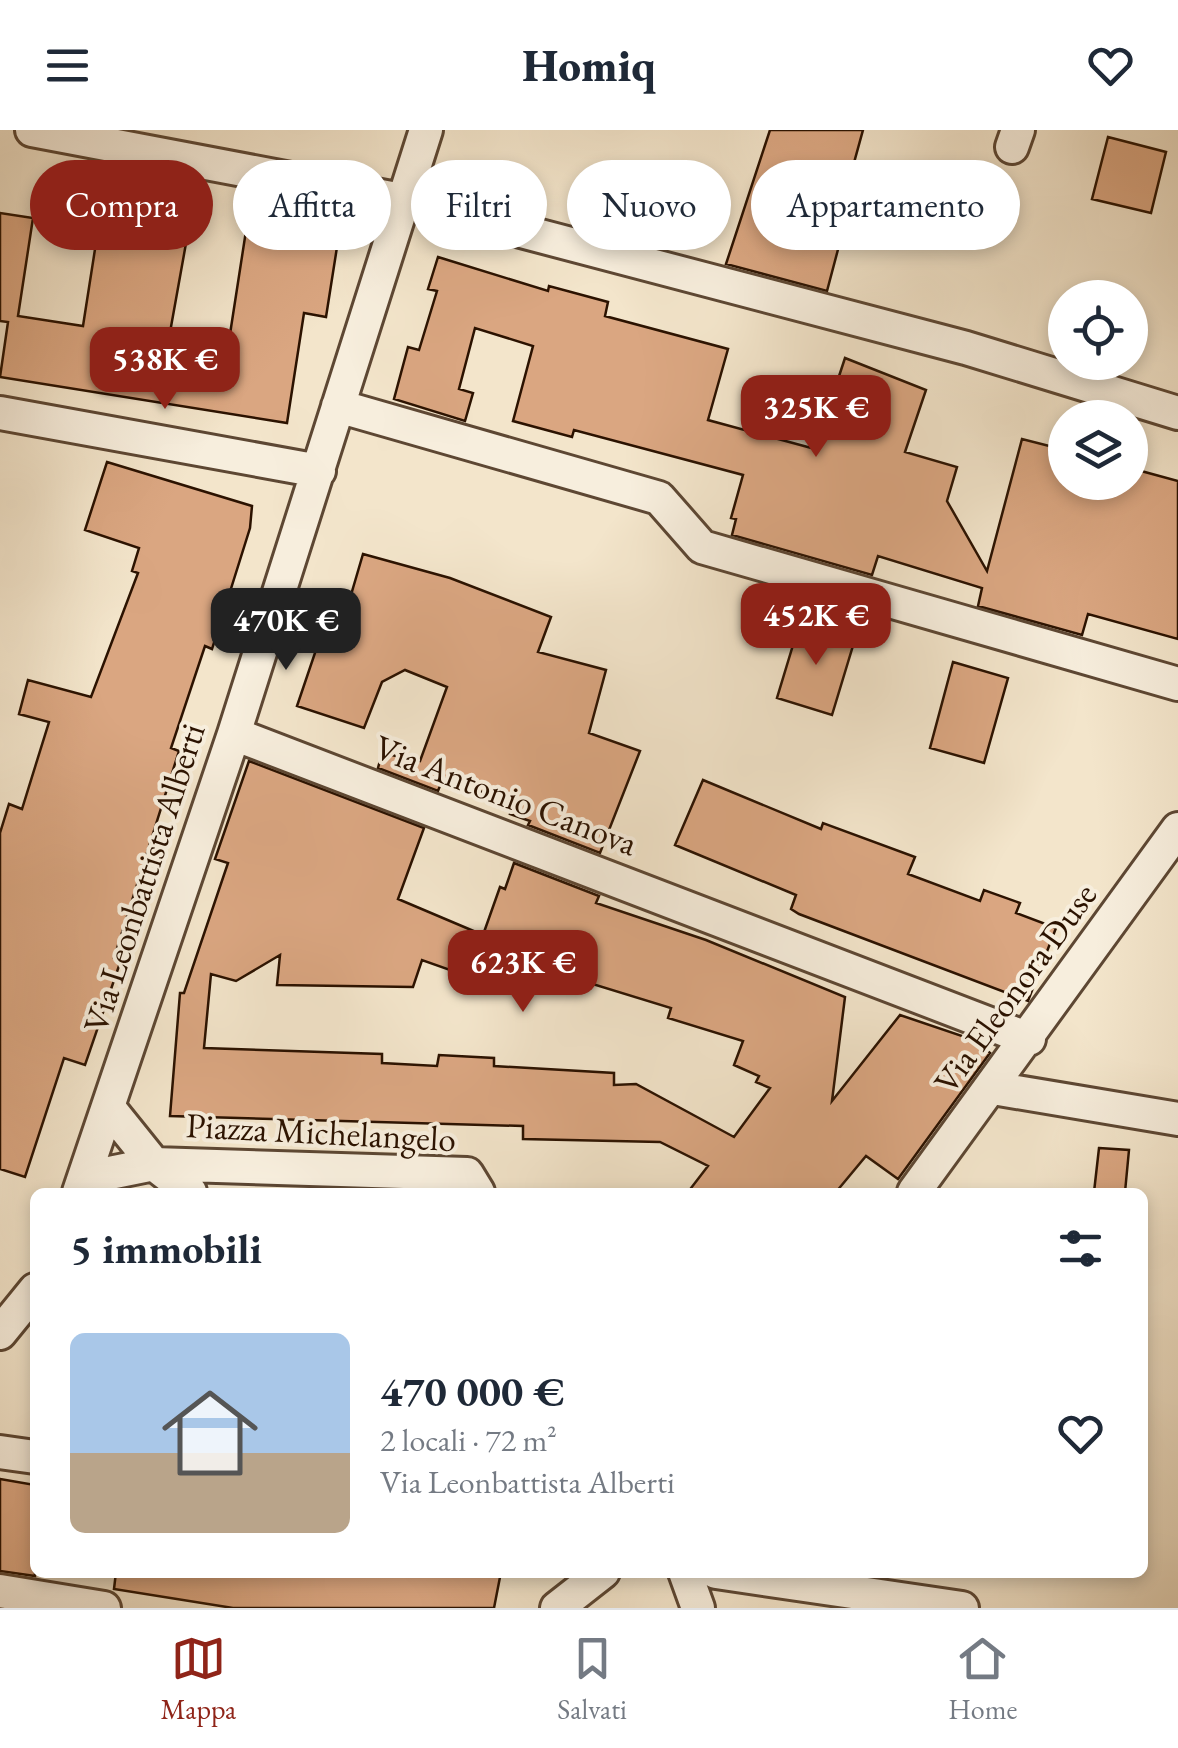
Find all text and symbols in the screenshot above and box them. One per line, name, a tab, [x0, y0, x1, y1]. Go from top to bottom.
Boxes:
text: Homiq	[522, 36, 656, 94]
icon: menu	[40, 38, 95, 93]
icon: heart	[1083, 38, 1138, 93]
chip: Compra	[30, 160, 213, 250]
chip: Affitta	[233, 160, 391, 250]
chip: Filtri	[411, 160, 547, 250]
chip: Nuovo	[567, 160, 731, 250]
chip: Appartamento	[751, 160, 1020, 250]
map controls	[1048, 280, 1148, 500]
button: locate	[1048, 280, 1148, 380]
pin: 538K €	[84, 327, 246, 412]
text: 538K €	[112, 338, 218, 380]
pin: 325K €	[735, 375, 897, 460]
text: 325K €	[763, 386, 869, 428]
button: layers	[1048, 400, 1148, 500]
pin: 452K €	[735, 583, 897, 668]
pin: 470K €	[205, 588, 367, 673]
text: 452K €	[763, 594, 869, 636]
text: 470K €	[233, 599, 339, 641]
street label: Via Leonbattista Alberti	[72, 718, 215, 1038]
street label: Via Antonio Canova	[369, 724, 644, 865]
street label: Via Eleonora Duse	[923, 874, 1106, 1102]
pin: 623K €	[442, 930, 604, 1015]
text: 623K €	[470, 941, 576, 983]
street label: Piazza Michelangelo	[185, 1102, 457, 1161]
text: 5 immobili	[70, 1221, 262, 1276]
icon: filters	[1053, 1221, 1108, 1276]
text: 470 000 €	[380, 1364, 564, 1419]
icon: home	[150, 1373, 270, 1493]
icon: heart	[1053, 1406, 1108, 1461]
text: 2 locali · 72 m²	[380, 1419, 557, 1461]
text: Via Leonbattista Alberti	[380, 1461, 675, 1503]
tab: Mappa	[161, 1631, 236, 1727]
tab: Salvati	[557, 1631, 627, 1727]
tab: Home	[948, 1631, 1017, 1727]

